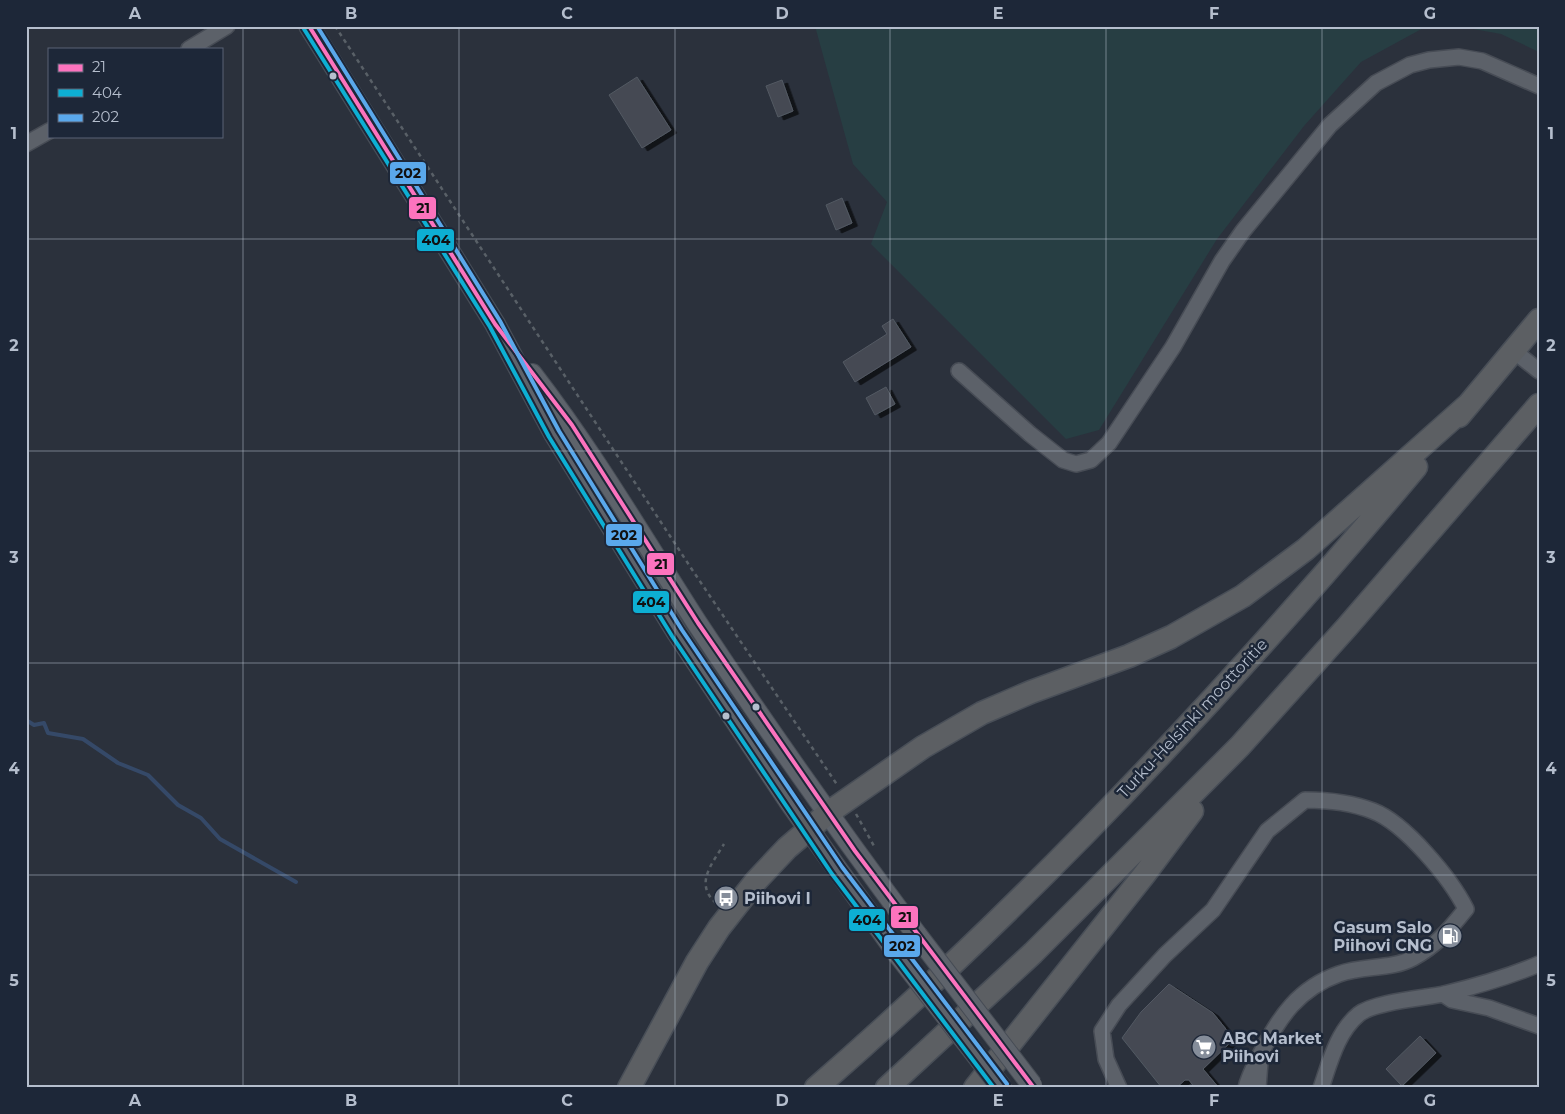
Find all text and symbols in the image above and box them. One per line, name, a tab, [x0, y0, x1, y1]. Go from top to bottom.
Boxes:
text: A	[128, 4, 142, 23]
text: B	[345, 4, 357, 23]
text: C	[561, 4, 573, 23]
text: D	[775, 4, 789, 23]
text: E	[993, 4, 1003, 23]
text: F	[1209, 4, 1219, 23]
text: G	[1424, 4, 1436, 23]
legend	[48, 48, 222, 138]
text: 21	[92, 57, 106, 76]
unlabelled marker	[328, 71, 338, 81]
text: 404	[92, 83, 122, 102]
text: 202	[92, 107, 119, 126]
text: 1	[11, 124, 17, 143]
text: 1	[1548, 124, 1554, 143]
line badge: 202	[389, 161, 427, 185]
text: 202	[395, 164, 421, 182]
line badge: 21	[408, 196, 437, 220]
text: 21	[416, 199, 430, 217]
line badge: 404	[416, 228, 455, 252]
text: 404	[422, 231, 451, 249]
text: 2	[9, 336, 19, 355]
text: 2	[1546, 336, 1556, 355]
line badge: 202	[605, 523, 643, 547]
text: 202	[611, 526, 637, 544]
text: 3	[8, 548, 19, 567]
text: 3	[1545, 548, 1556, 567]
line badge: 21	[646, 552, 675, 576]
text: 21	[654, 555, 668, 573]
line badge: 404	[632, 590, 670, 614]
text: 404	[637, 593, 666, 611]
street label: Turku-Helsinki moottoritie	[1114, 635, 1271, 802]
unlabelled marker	[751, 702, 761, 712]
unlabelled marker	[721, 711, 731, 721]
text: 4	[8, 759, 20, 778]
text: 4	[1545, 759, 1557, 778]
bus stop icon: Piihovi I	[713, 885, 739, 911]
place label: Piihovi I	[744, 889, 811, 908]
line badge: 21	[890, 905, 919, 929]
line badge: 404	[848, 908, 886, 932]
text: 21	[898, 908, 912, 926]
text: 404	[853, 911, 882, 929]
place label: Gasum Salo Piihovi CNG	[1334, 918, 1432, 955]
fuel station icon: Gasum Salo Piihovi CNG	[1437, 923, 1463, 949]
line badge: 202	[883, 934, 921, 958]
text: 202	[889, 937, 915, 955]
text: 5	[9, 971, 19, 990]
text: 5	[1546, 971, 1556, 990]
place label: ABC Market Piihovi	[1221, 1029, 1322, 1066]
supermarket icon: ABC Market Piihovi	[1191, 1034, 1217, 1060]
text: A	[128, 1091, 142, 1110]
text: B	[345, 1091, 357, 1110]
text: C	[561, 1091, 573, 1110]
text: D	[775, 1091, 789, 1110]
text: E	[993, 1091, 1003, 1110]
text: F	[1209, 1091, 1219, 1110]
text: G	[1424, 1091, 1436, 1110]

